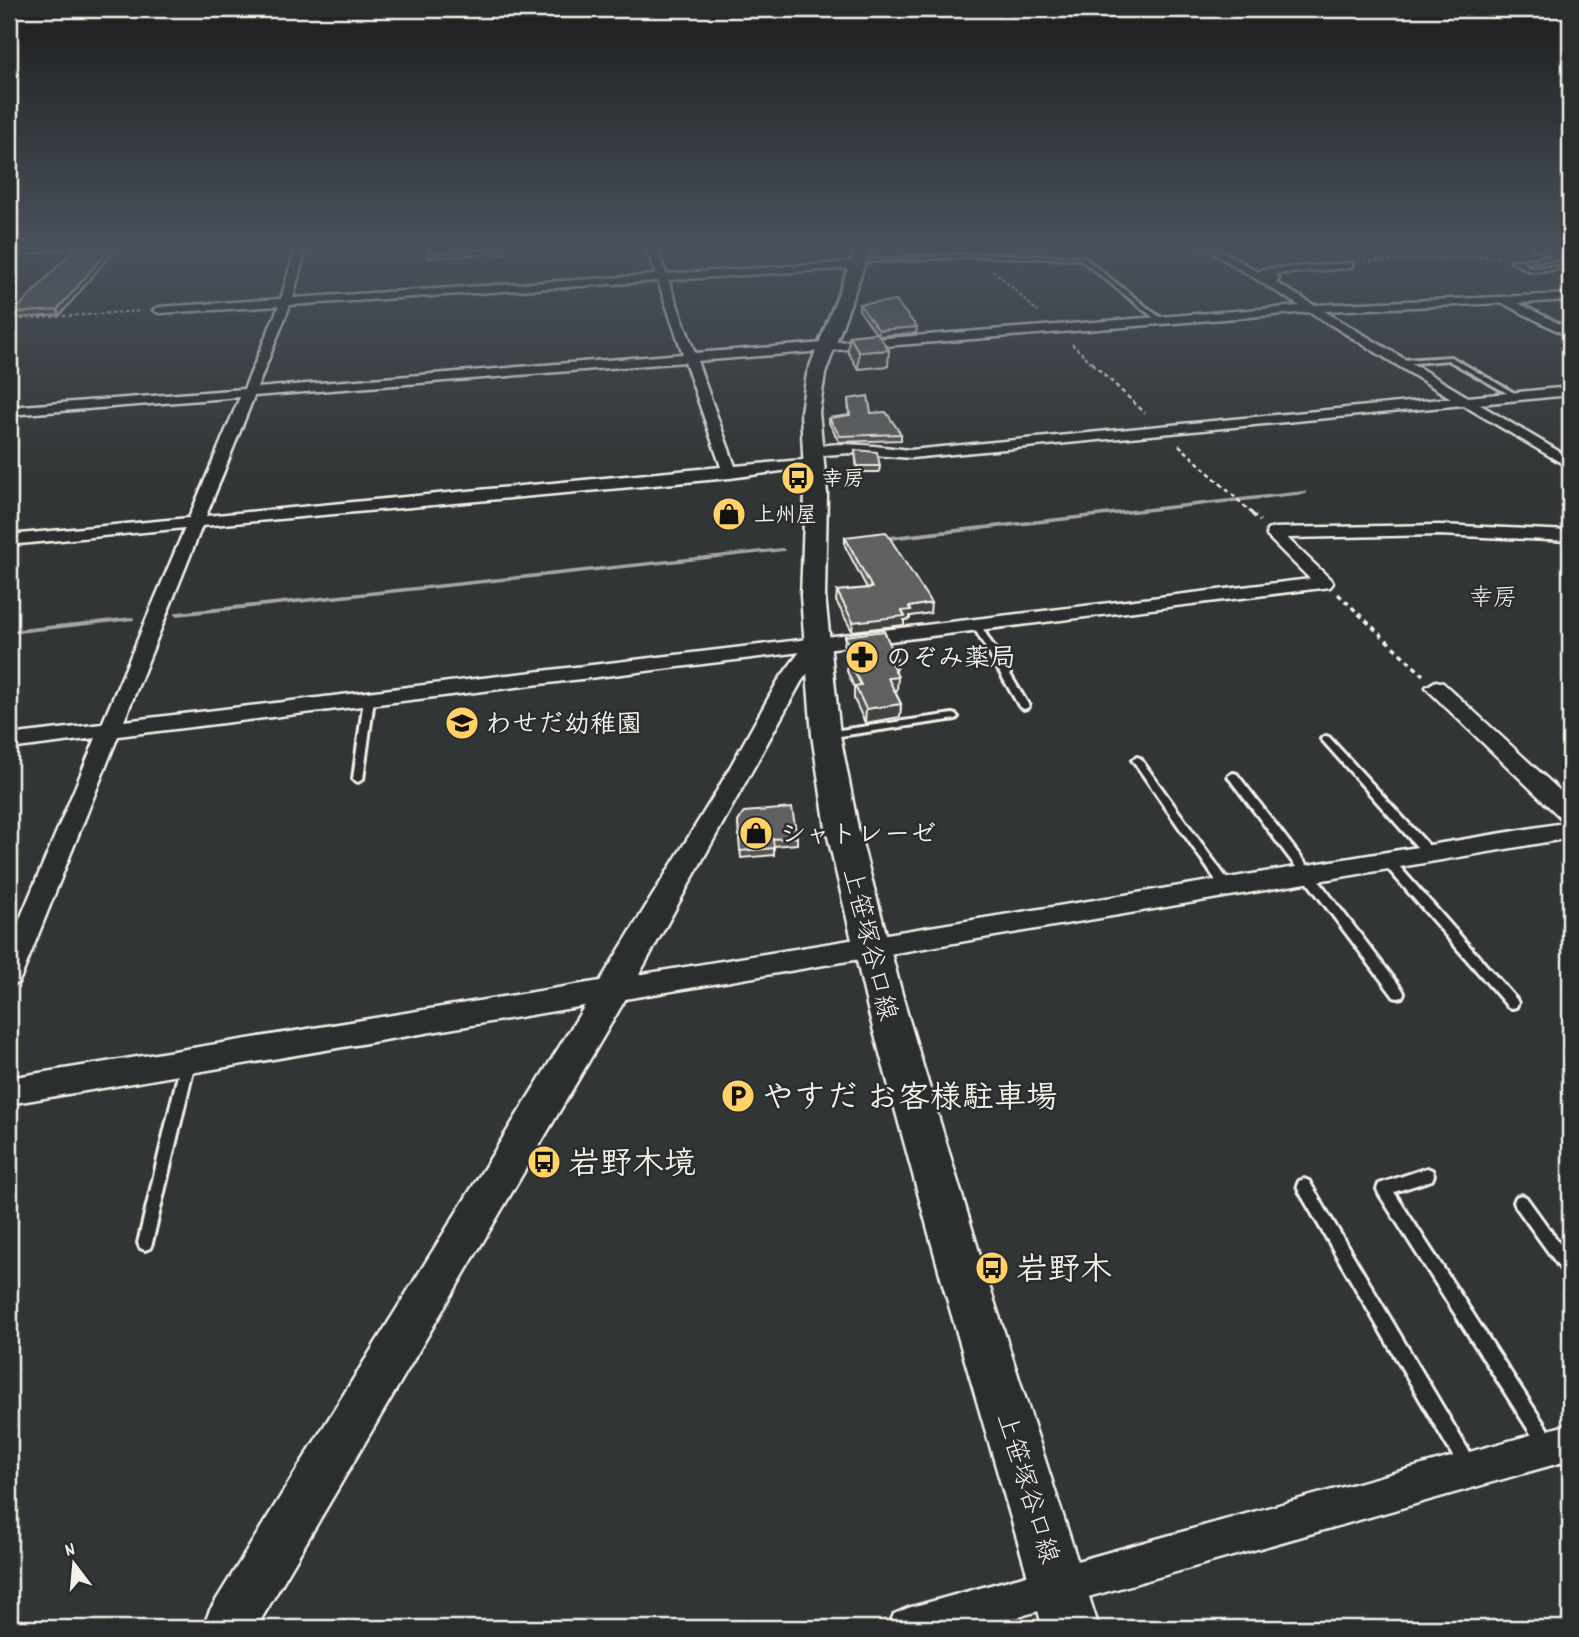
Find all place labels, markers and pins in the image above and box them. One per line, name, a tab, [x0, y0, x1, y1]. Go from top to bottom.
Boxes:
bus stop icon: 幸房	[779, 459, 817, 497]
place label: 幸房	[822, 466, 864, 496]
shop icon: 上州屋	[710, 495, 748, 533]
place label: 上州屋	[754, 502, 817, 532]
pharmacy icon: のぞみ薬局	[843, 638, 881, 676]
place label: のぞみ薬局	[886, 642, 1016, 679]
school or university icon: わせだ幼稚園	[443, 704, 481, 742]
place label: わせだ幼稚園	[486, 708, 642, 745]
shop icon: シャトレーゼ	[737, 814, 775, 852]
place label: シャトレーゼ	[780, 818, 936, 855]
parking icon: やすだ お客様駐車場	[719, 1077, 757, 1115]
place label: やすだ お客様駐車場	[762, 1078, 1058, 1124]
bus stop icon: 岩野木境	[525, 1143, 563, 1181]
place label: 岩野木境	[568, 1144, 696, 1190]
bus stop icon: 岩野木	[973, 1249, 1011, 1287]
place label: 岩野木	[1016, 1250, 1112, 1296]

